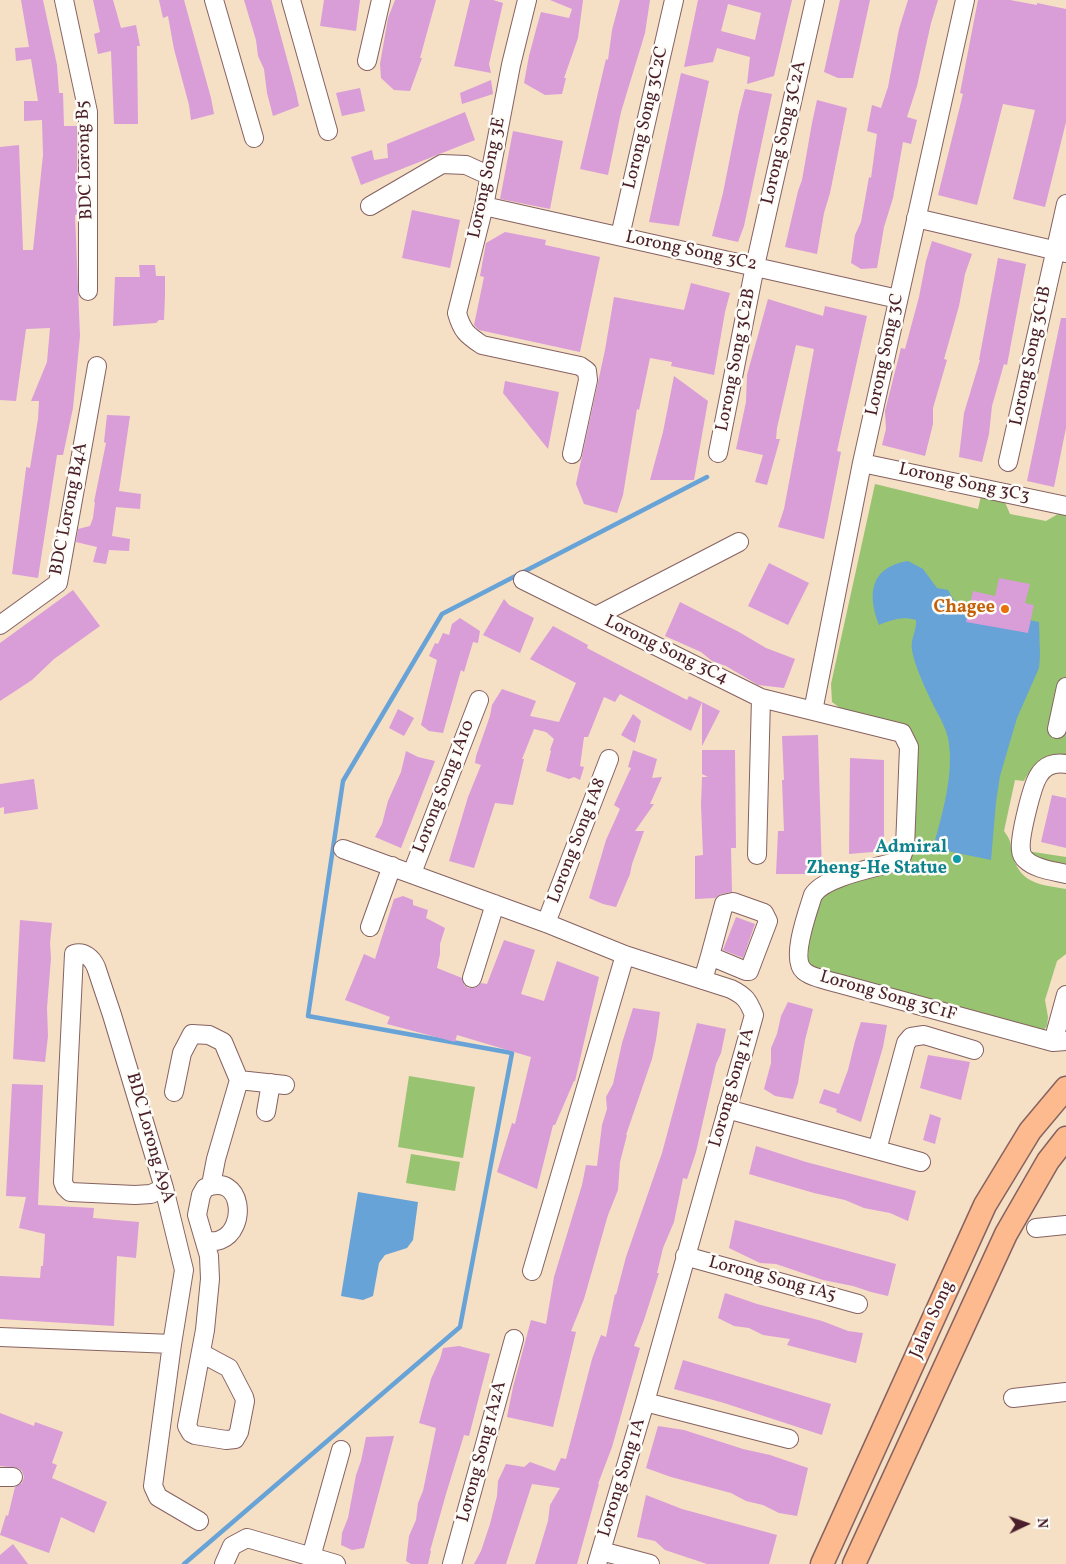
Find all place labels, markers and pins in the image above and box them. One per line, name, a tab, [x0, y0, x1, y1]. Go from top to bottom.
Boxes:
place label: Chagee	[934, 598, 995, 620]
marker: Chagee	[999, 603, 1011, 615]
place label: Admiral Zheng-He Statue	[806, 838, 947, 881]
marker: Admiral Zheng-He Statue	[951, 853, 963, 865]

